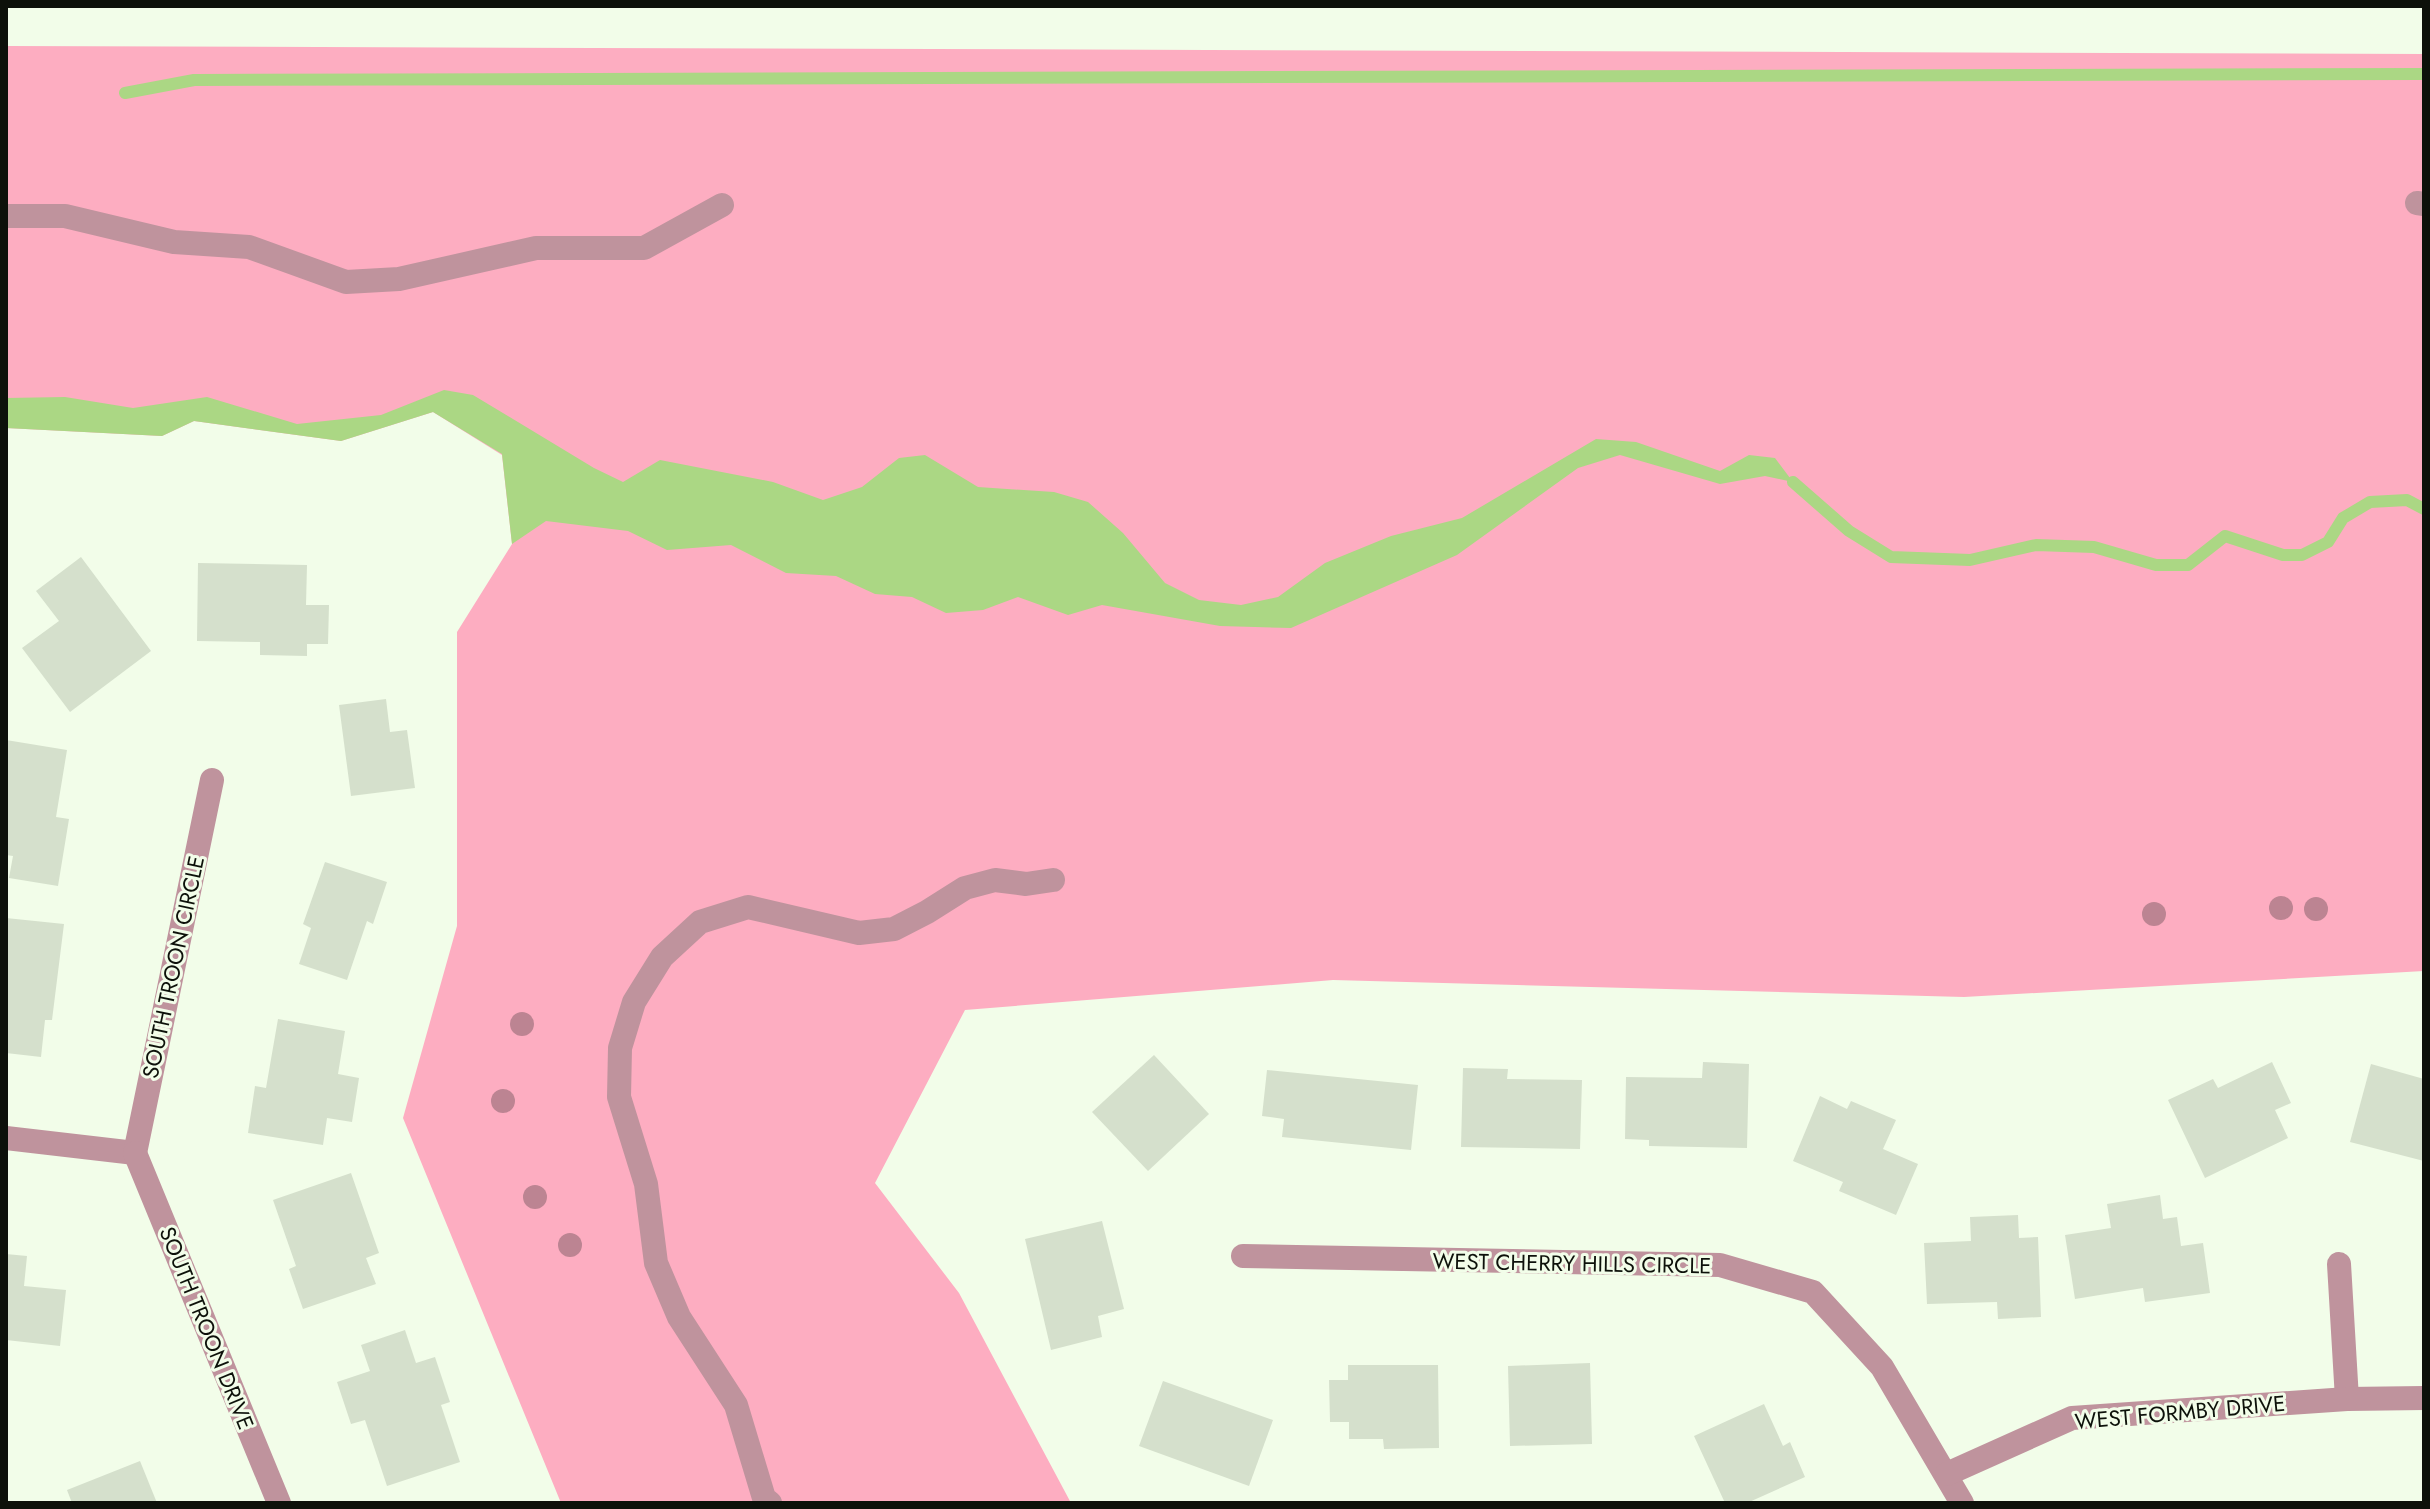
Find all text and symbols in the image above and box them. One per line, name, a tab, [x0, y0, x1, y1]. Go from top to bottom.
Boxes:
street label: SOUTH TROON CIRCLE	[134, 853, 212, 1081]
street label: SOUTH TROON DRIVE	[152, 1222, 262, 1434]
street label: WEST CHERRY HILLS CIRCLE	[1432, 1245, 1712, 1281]
street label: WEST FORMBY DRIVE	[2073, 1387, 2287, 1437]

